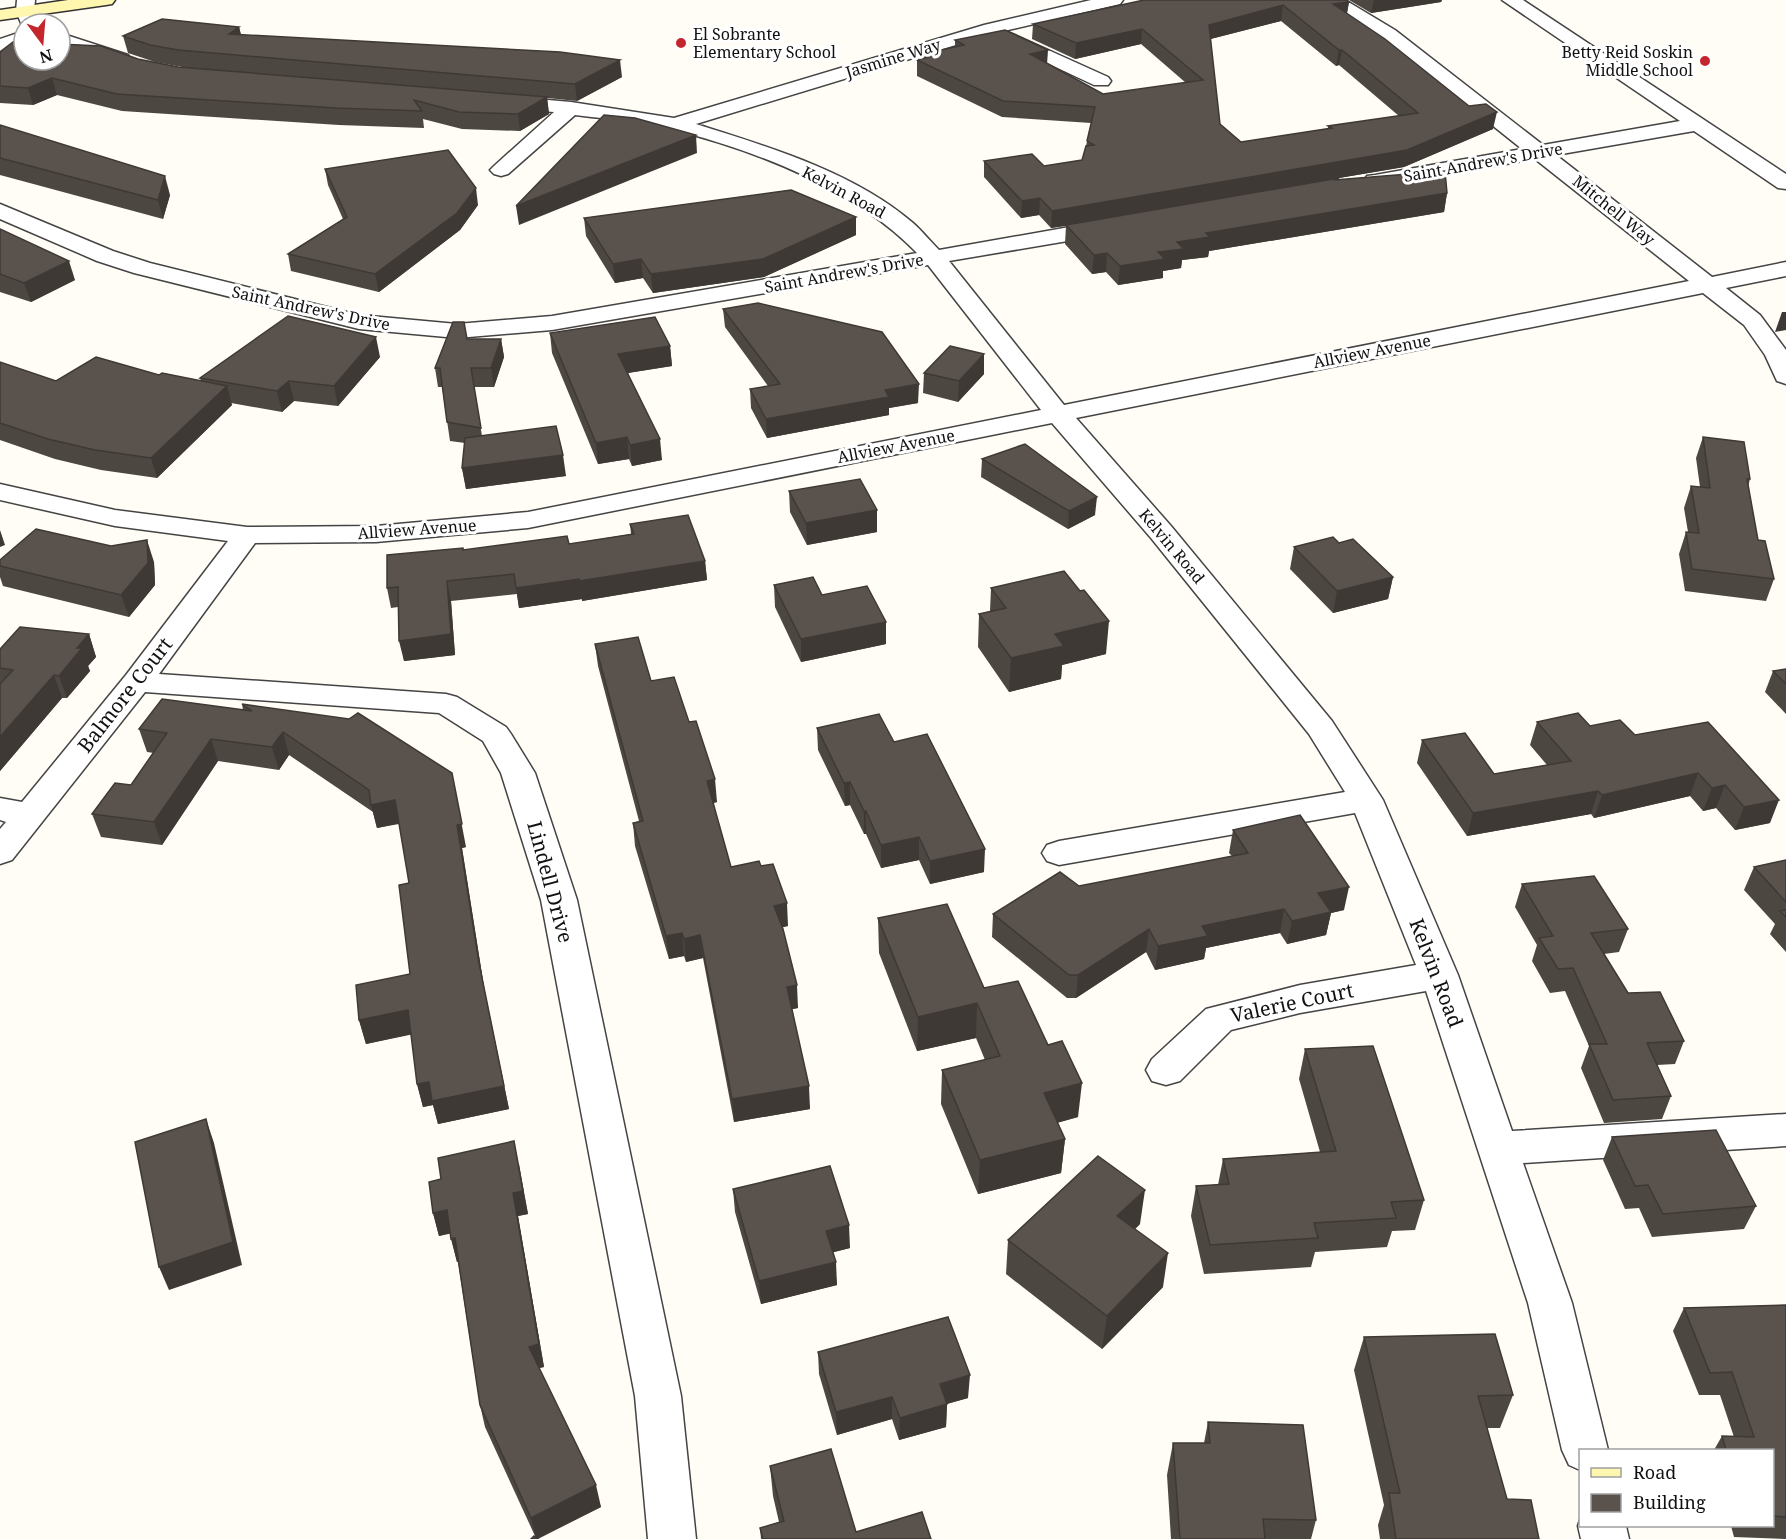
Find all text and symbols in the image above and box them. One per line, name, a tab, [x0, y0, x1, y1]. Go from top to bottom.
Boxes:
north arrow	[12, 12, 72, 72]
place label: El Sobrante Elementary School	[693, 23, 836, 63]
street label: Jasmine Way	[842, 33, 944, 83]
marker: El Sobrante Elementary School	[674, 36, 688, 50]
place label: Betty Reid Soskin Middle School	[1561, 41, 1693, 81]
text: N	[37, 44, 55, 69]
marker: Betty Reid Soskin Middle School	[1698, 54, 1712, 68]
street label: Saint Andrew's Drive	[1402, 137, 1564, 187]
street label: Kelvin Road	[798, 161, 890, 223]
street label: Mitchell Way	[1568, 170, 1660, 251]
street label: Saint Andrew's Drive	[763, 248, 925, 298]
street label: Saint Andrew's Drive	[230, 280, 392, 336]
street label: Allview Avenue	[1311, 329, 1433, 373]
street label: Allview Avenue	[835, 424, 957, 468]
street label: Kelvin Road	[1134, 504, 1210, 588]
street label: Allview Avenue	[357, 514, 477, 544]
street label: Balmore Court	[71, 632, 178, 758]
street label: Lindell Drive	[521, 818, 580, 946]
street label: Kelvin Road	[1403, 914, 1470, 1031]
street label: Valerie Court	[1228, 976, 1356, 1029]
legend	[1579, 1449, 1774, 1527]
text: Road	[1633, 1460, 1676, 1484]
text: Building	[1633, 1490, 1706, 1514]

